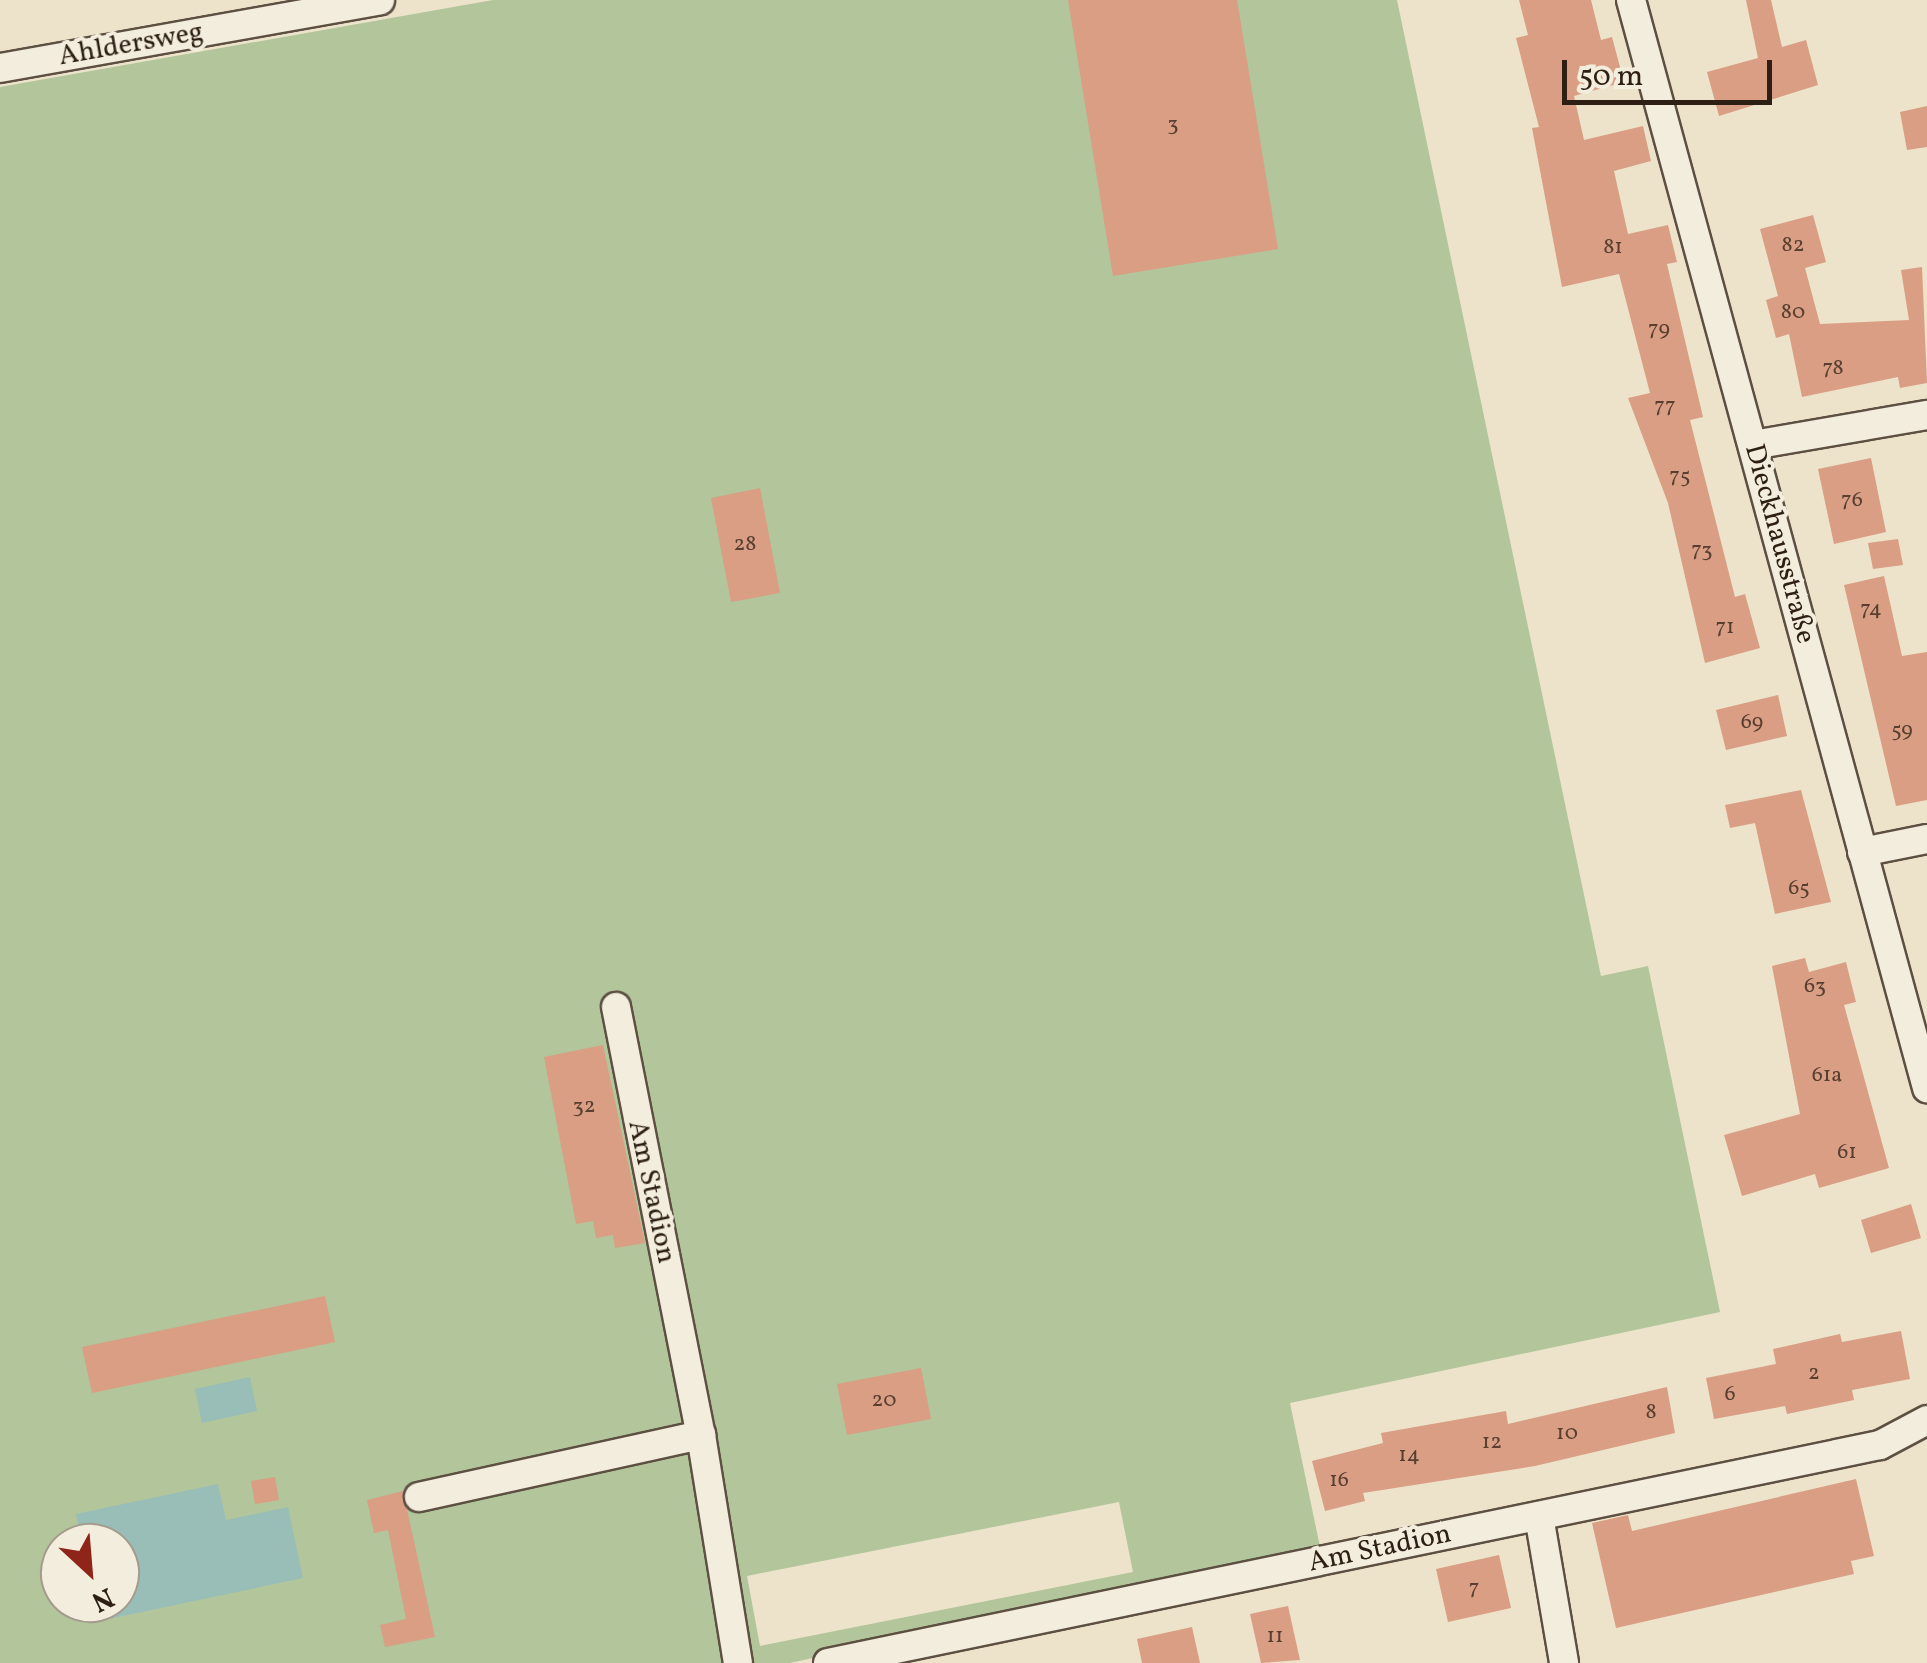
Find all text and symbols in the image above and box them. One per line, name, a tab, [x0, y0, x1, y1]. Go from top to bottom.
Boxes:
street label: Ahldersweg	[56, 16, 206, 74]
scale bar	[1567, 40, 1777, 102]
text: 50 m	[1579, 56, 1643, 98]
house number: 3	[1167, 112, 1179, 138]
house number: 82	[1782, 233, 1804, 259]
house number: 81	[1603, 235, 1623, 261]
house number: 80	[1781, 300, 1805, 326]
house number: 79	[1648, 317, 1670, 343]
house number: 78	[1822, 356, 1844, 382]
house number: 77	[1654, 394, 1676, 420]
street label: Dieckhausstraße	[1736, 441, 1822, 647]
house number: 75	[1669, 464, 1691, 490]
house number: 76	[1841, 488, 1863, 514]
house number: 28	[734, 532, 756, 558]
house number: 73	[1691, 538, 1713, 564]
house number: 74	[1860, 597, 1882, 623]
house number: 71	[1715, 615, 1735, 641]
house number: 69	[1741, 710, 1763, 736]
house number: 59	[1891, 718, 1913, 744]
house number: 65	[1788, 876, 1810, 902]
house number: 63	[1804, 974, 1826, 1000]
house number: 61a	[1812, 1063, 1842, 1089]
house number: 32	[572, 1094, 596, 1120]
street label: Am Stadion	[619, 1118, 683, 1266]
house number: 61	[1837, 1140, 1857, 1166]
house number: 2	[1808, 1361, 1820, 1387]
house number: 6	[1724, 1382, 1736, 1408]
house number: 20	[872, 1388, 896, 1414]
house number: 8	[1645, 1400, 1657, 1426]
house number: 10	[1556, 1421, 1578, 1447]
house number: 12	[1482, 1430, 1502, 1456]
house number: 14	[1398, 1443, 1420, 1469]
house number: 16	[1329, 1468, 1349, 1494]
street label: Am Stadion	[1306, 1517, 1454, 1581]
north arrow	[40, 1523, 140, 1623]
house number: 7	[1469, 1576, 1479, 1602]
text: N	[85, 1577, 120, 1621]
house number: 11	[1266, 1624, 1284, 1650]

